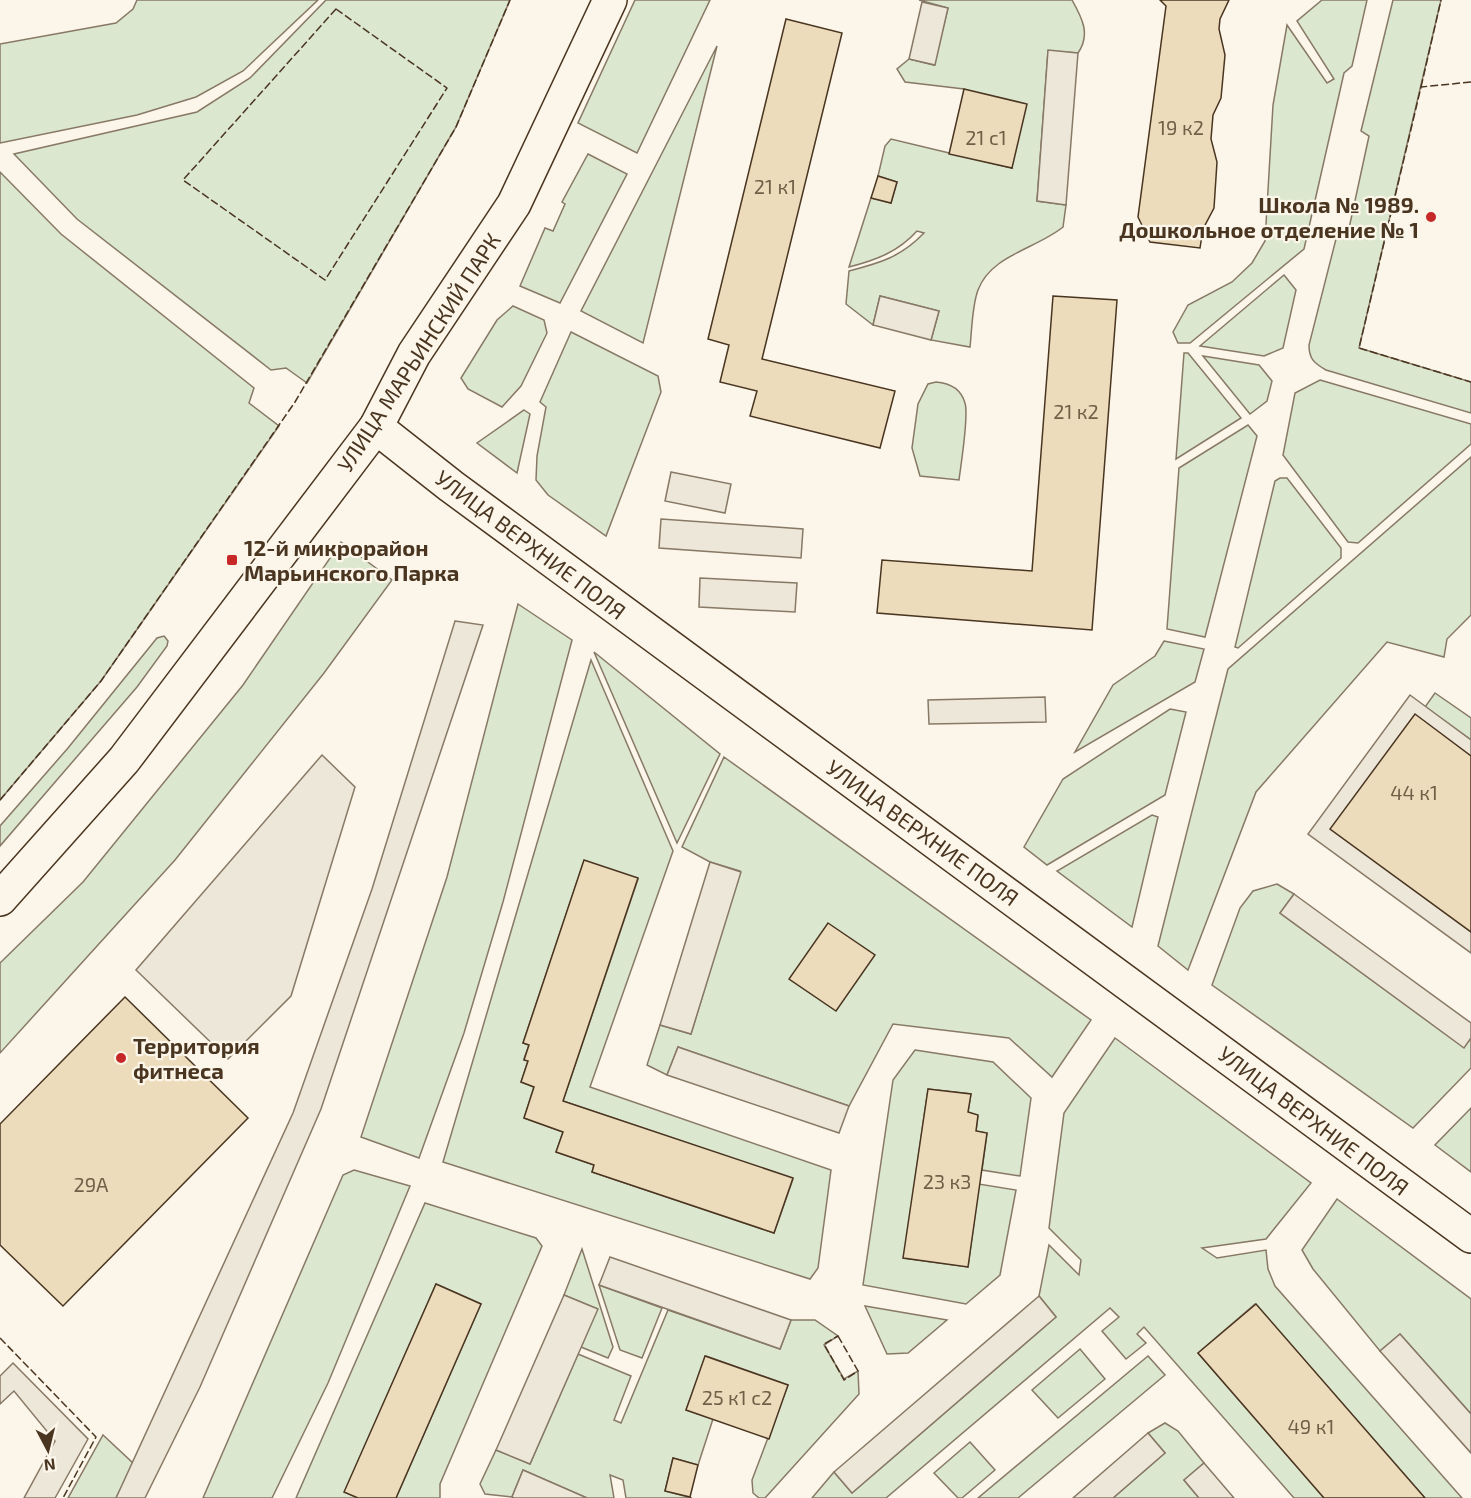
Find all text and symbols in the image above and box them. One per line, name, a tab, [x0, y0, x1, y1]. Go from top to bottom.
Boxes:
house number: 19 к2	[1158, 115, 1204, 139]
house number: 21 с1	[965, 125, 1007, 149]
house number: 21 к1	[754, 174, 796, 198]
place label: Школа № 1989. Дошкольное отделение № 1	[1119, 191, 1419, 242]
marker: Школа № 1989. Дошкольное отделение № 1	[1424, 210, 1438, 224]
street label: УЛИЦА МАРЬИНСКИЙ ПАРК	[331, 228, 505, 476]
house number: 21 к2	[1053, 399, 1099, 423]
street label: УЛИЦА ВЕРХНИЕ ПОЛЯ	[431, 464, 631, 624]
place label: 12-й микрорайон Марьинского Парка	[244, 534, 459, 585]
marker: 12-й микрорайон Марьинского Парка	[225, 553, 239, 567]
street label: УЛИЦА ВЕРХНИЕ ПОЛЯ	[822, 754, 1024, 910]
house number: 44 к1	[1390, 780, 1438, 804]
place label: Территория фитнеса	[133, 1032, 260, 1083]
street label: УЛИЦА ВЕРХНИЕ ПОЛЯ	[1214, 1040, 1414, 1200]
marker: Территория фитнеса	[114, 1051, 128, 1065]
house number: 23 к3	[923, 1169, 971, 1193]
house number: 29А	[73, 1172, 109, 1196]
house number: 25 к1 с2	[702, 1385, 772, 1409]
house number: 49 к1	[1288, 1414, 1334, 1438]
north arrow	[18, 1420, 78, 1480]
text: N	[43, 1455, 57, 1476]

